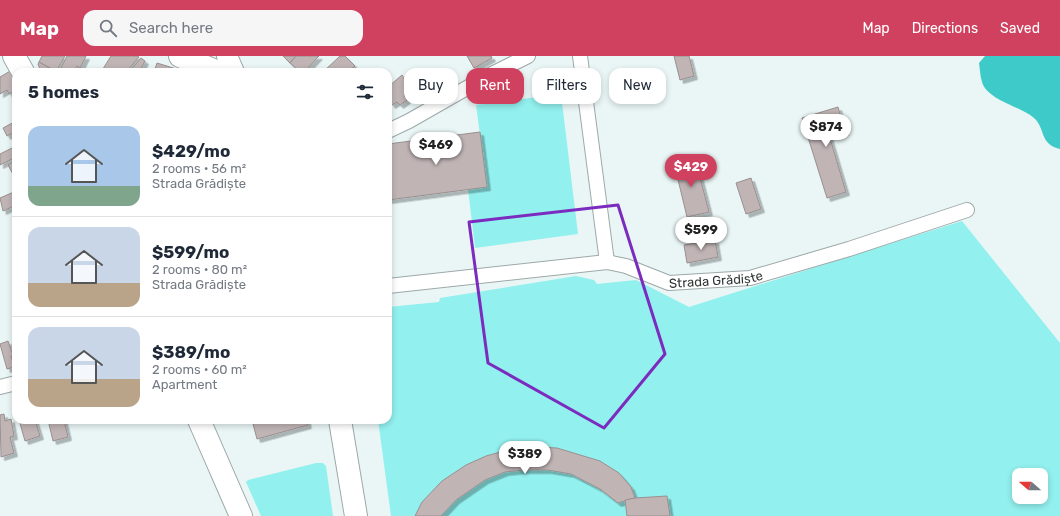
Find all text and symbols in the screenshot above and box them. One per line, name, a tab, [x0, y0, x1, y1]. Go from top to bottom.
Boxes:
search box	[83, 10, 363, 46]
text: Map	[20, 17, 59, 40]
icon: search	[97, 17, 119, 39]
text: Search here	[129, 19, 213, 37]
text: Map	[863, 20, 890, 37]
text: Directions	[912, 20, 978, 37]
text: Saved	[1000, 20, 1040, 37]
chip: Buy	[404, 68, 458, 104]
chip: Rent	[466, 68, 524, 104]
chip: Filters	[532, 68, 601, 104]
chip: New	[609, 68, 666, 104]
icon: filters	[354, 81, 376, 103]
text: 5 homes	[28, 82, 99, 102]
pin: $874	[802, 114, 850, 148]
text: $874	[809, 119, 843, 134]
pin: $469	[412, 132, 460, 166]
text: $469	[419, 137, 453, 152]
text: $429/mo	[152, 141, 230, 161]
icon: home	[60, 142, 108, 190]
pin: $429	[667, 154, 715, 188]
text: $429	[674, 159, 708, 174]
text: 2 rooms · 56 m²	[152, 161, 246, 176]
text: Strada Grădiște	[152, 176, 246, 191]
pin: $599	[677, 217, 725, 251]
text: $599	[684, 222, 718, 237]
text: $599/mo	[152, 242, 230, 262]
icon: home	[60, 243, 108, 291]
text: 2 rooms · 80 m²	[152, 262, 247, 277]
street label: Strada Grădiște	[669, 267, 765, 290]
text: Strada Grădiște	[152, 277, 246, 292]
text: $389/mo	[152, 342, 230, 362]
icon: home	[60, 343, 108, 391]
text: 2 rooms · 60 m²	[152, 362, 247, 377]
text: Apartment	[152, 377, 217, 392]
pin: $389	[501, 441, 549, 475]
text: $389	[508, 446, 542, 461]
north arrow	[1012, 468, 1048, 504]
map controls	[1012, 468, 1048, 504]

